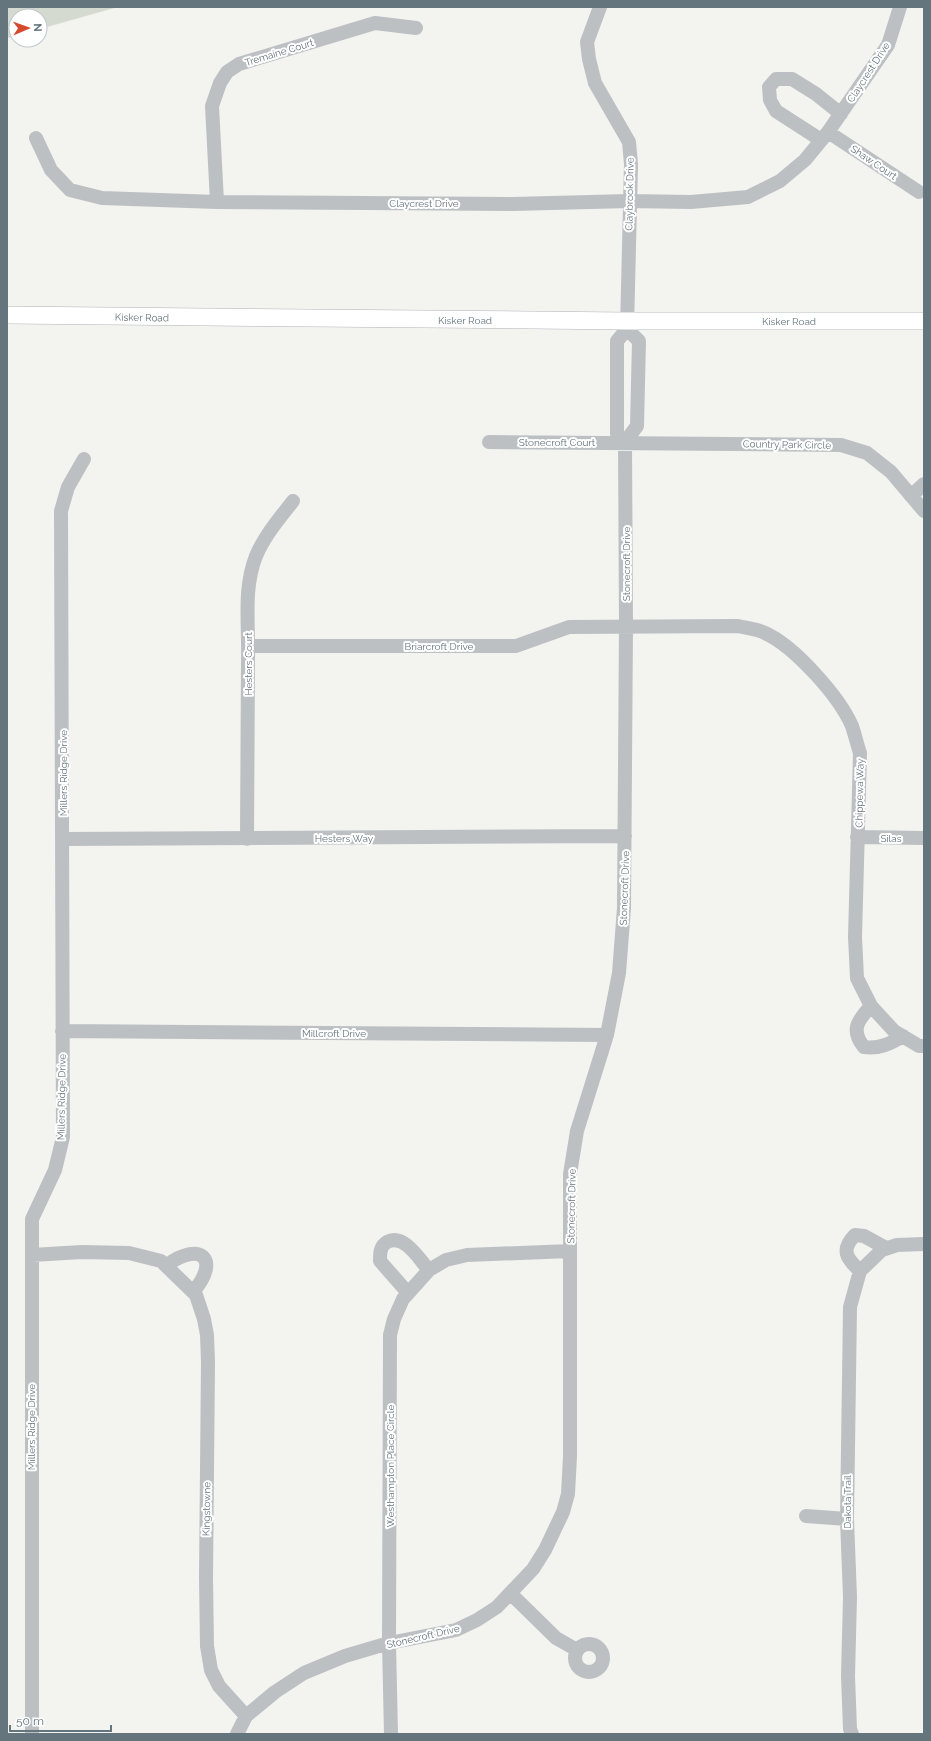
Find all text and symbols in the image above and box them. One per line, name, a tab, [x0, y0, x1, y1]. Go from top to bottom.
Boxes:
north arrow	[8, 8, 48, 48]
text: N	[31, 23, 44, 32]
street label: Tremaine Court	[244, 37, 315, 68]
street label: Claycrest Drive	[845, 40, 892, 104]
street label: Shaw Court	[849, 143, 899, 182]
street label: Claybrook Drive	[623, 157, 636, 231]
street label: Claycrest Drive	[389, 198, 459, 209]
street label: Kisker Road	[115, 312, 169, 323]
street label: Kisker Road	[438, 315, 492, 326]
street label: Kisker Road	[762, 316, 816, 327]
street label: Stonecroft Court	[519, 437, 596, 448]
street label: Country Park Circle	[743, 438, 831, 451]
street label: Stonecroft Drive	[621, 527, 632, 601]
street label: Hesters Court	[243, 632, 254, 696]
street label: Briarcroft Drive	[405, 641, 474, 652]
street label: Millers Ridge Drive	[58, 730, 69, 816]
street label: Chippewa Way	[853, 758, 866, 828]
street label: Hesters Way	[315, 833, 374, 844]
street label: Silas	[880, 833, 902, 844]
street label: Stonecroft Drive	[618, 850, 631, 926]
street label: Millcroft Drive	[302, 1028, 366, 1039]
street label: Millers Ridge Drive	[55, 1054, 68, 1140]
street label: Stonecroft Drive	[565, 1168, 578, 1243]
street label: Millers Ridge Drive	[26, 1384, 37, 1470]
street label: Westhampton Place Circle	[385, 1405, 396, 1527]
street label: Dakota Trail	[842, 1475, 853, 1529]
street label: Kingstowne	[201, 1482, 212, 1536]
street label: Stonecroft Drive	[386, 1623, 461, 1650]
scale bar	[10, 1707, 111, 1733]
text: 50 m	[16, 1714, 44, 1728]

